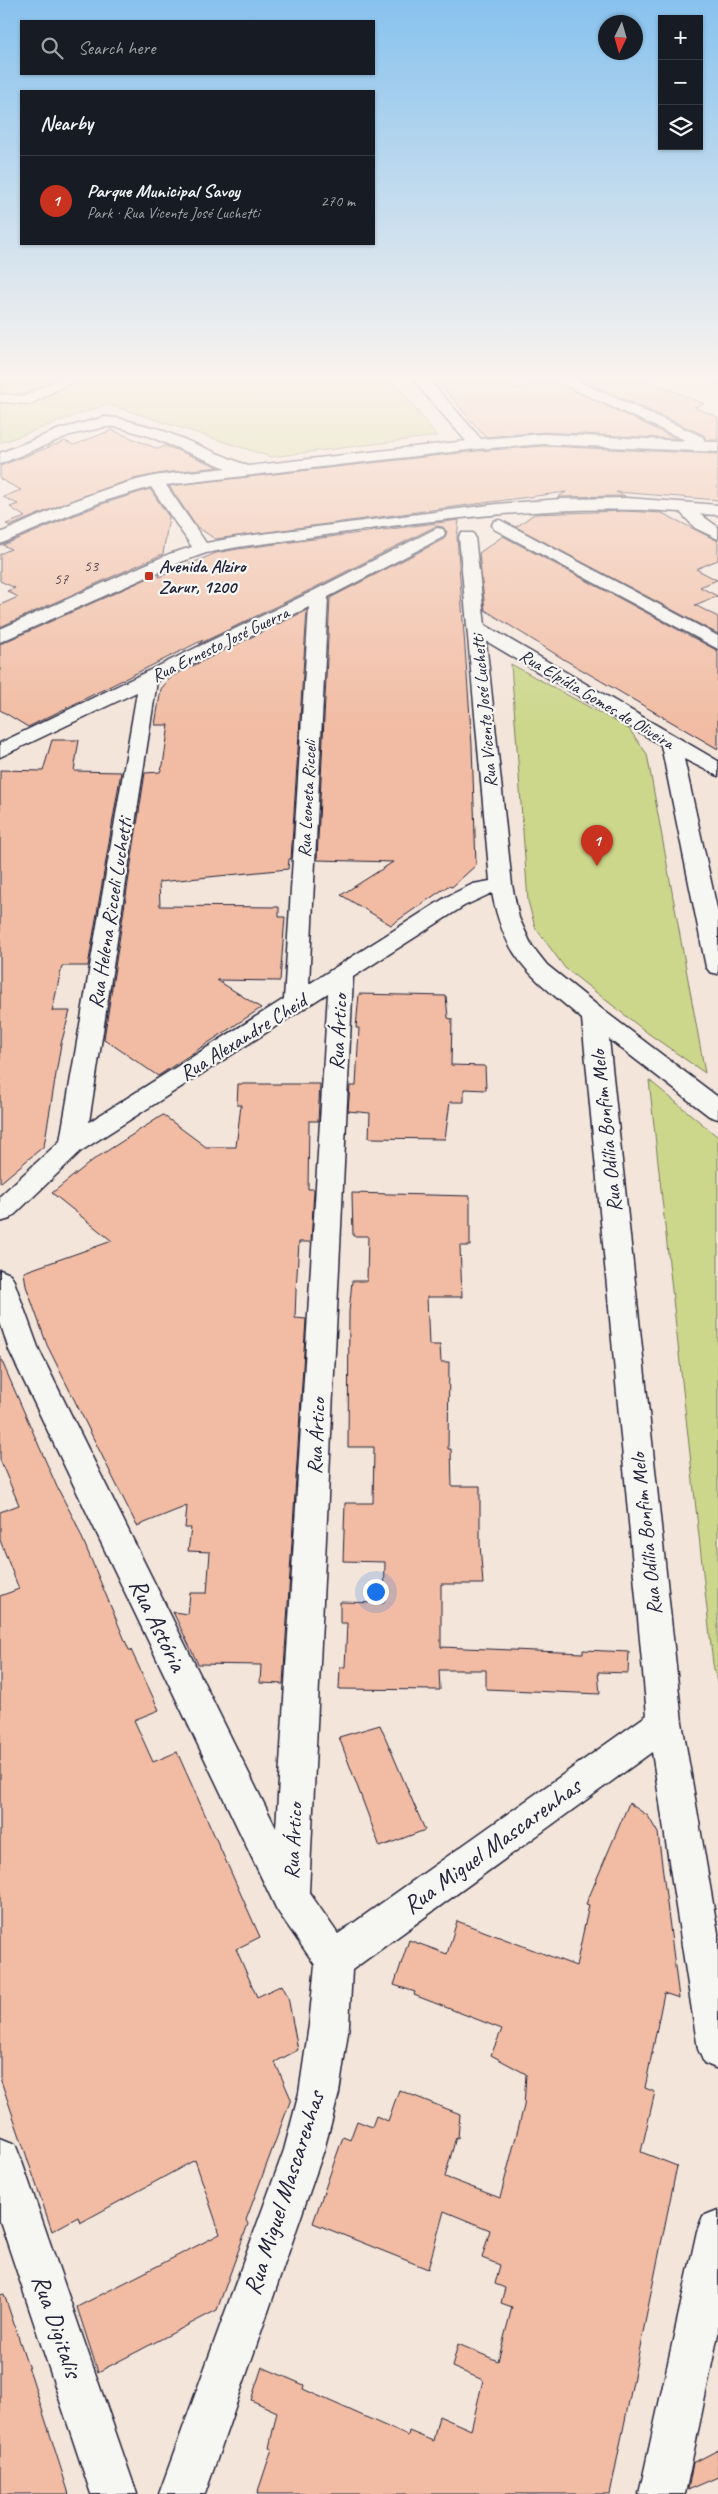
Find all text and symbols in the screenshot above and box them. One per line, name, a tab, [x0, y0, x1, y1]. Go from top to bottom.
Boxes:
north arrow	[598, 15, 643, 60]
map controls	[658, 15, 703, 150]
button: +	[658, 15, 703, 60]
search box	[20, 20, 375, 75]
icon: search	[38, 34, 66, 62]
text: Search here	[78, 36, 155, 60]
button: −	[658, 60, 703, 105]
button: layers	[658, 105, 703, 150]
text: Nearby	[40, 110, 93, 136]
text: Parque Municipal Savoy	[87, 179, 240, 203]
text: 1	[52, 191, 60, 211]
text: 270 m	[321, 191, 355, 211]
text: Park · Rua Vicente José Luchetti	[87, 203, 260, 223]
place label: Avenida Alziro Zarur, 1200	[159, 555, 247, 598]
house number: 53	[84, 556, 100, 576]
house number: 57	[54, 569, 69, 589]
marker: Avenida Alziro Zarur, 1200	[143, 570, 155, 582]
street label: Rua Ernesto José Guerra	[148, 601, 294, 687]
street label: Rua Vicente José Luchetti	[466, 631, 502, 788]
street label: Rua Elpídia Gomes de Oliveira	[516, 644, 680, 755]
street label: Rua Leoneta Ricceli	[293, 737, 321, 858]
street label: Rua Helena Ricceli Luchetti	[82, 813, 138, 1010]
pin: 1	[581, 825, 613, 866]
street label: Rua Alexandre Cheid	[175, 986, 314, 1086]
street label: Rua Ártico	[323, 991, 353, 1071]
street label: Rua Odília Bonfim Melo	[584, 1046, 627, 1213]
street label: Rua Ártico	[301, 1395, 331, 1475]
street label: Rua Odília Bonfim Melo	[624, 1449, 667, 1616]
street label: Rua Astória	[122, 1573, 195, 1679]
your location	[363, 1579, 389, 1605]
street label: Rua Miguel Mascarenhas	[397, 1769, 589, 1921]
street label: Rua Ártico	[278, 1800, 308, 1880]
street label: Rua Miguel Mascarenhas	[236, 2085, 333, 2299]
street label: Rua Digitalis	[25, 2270, 90, 2384]

